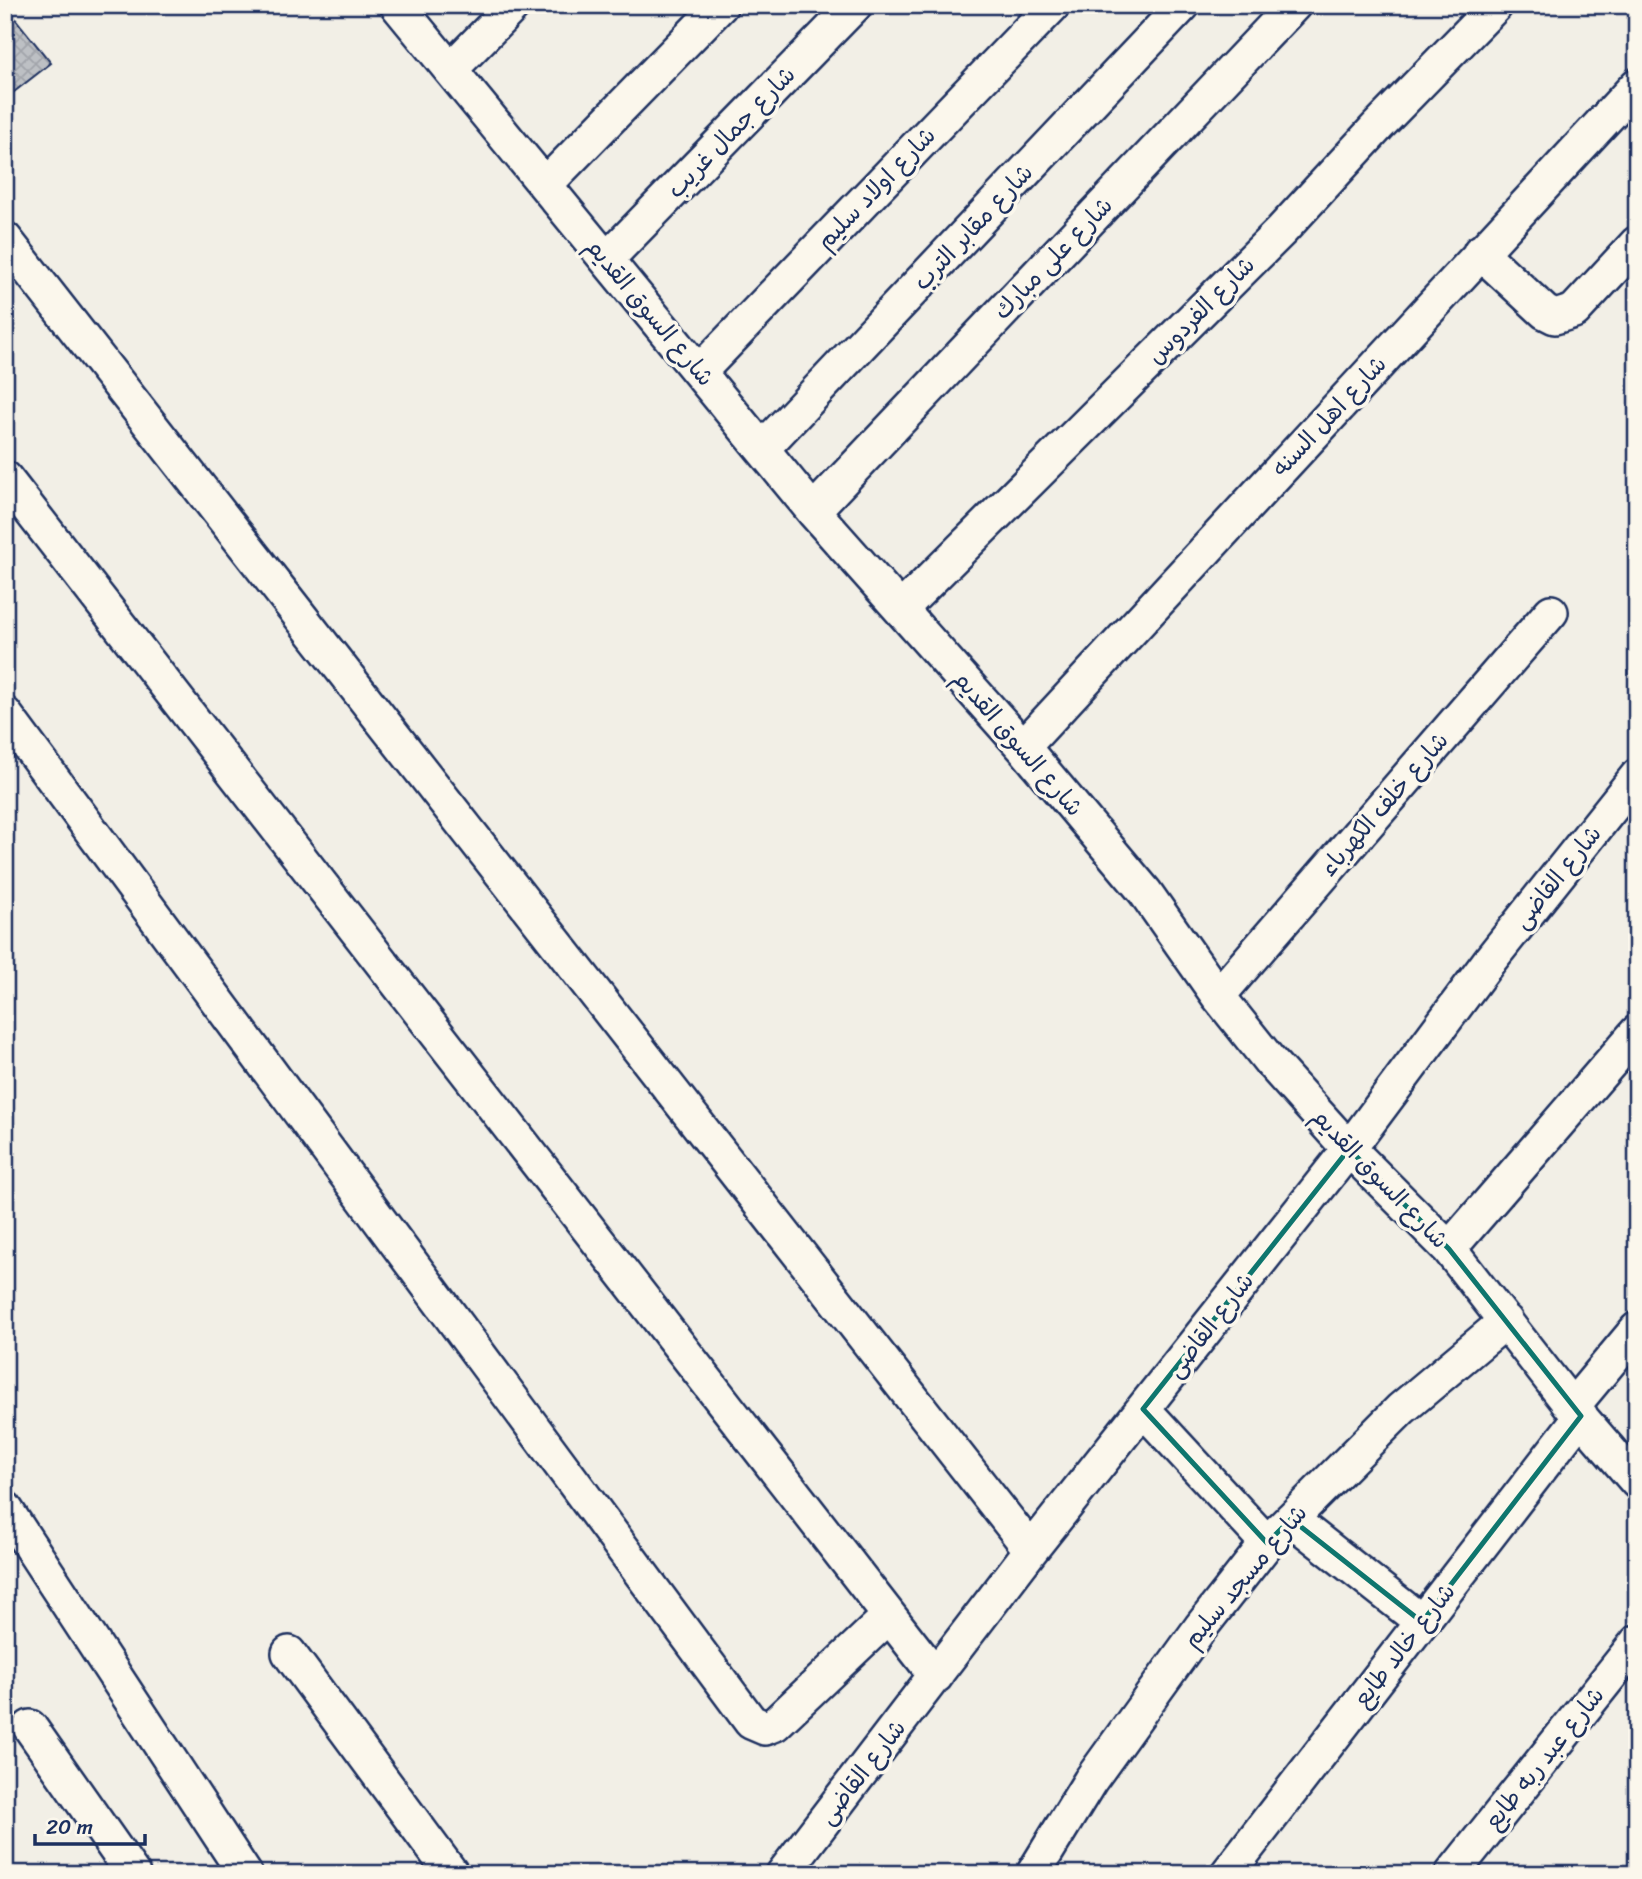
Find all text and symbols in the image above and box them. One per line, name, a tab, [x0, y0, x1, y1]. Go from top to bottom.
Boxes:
street label: شارع جمال غريب	[656, 55, 806, 209]
street label: شارع اولاد سليم	[806, 116, 946, 260]
street label: شارع مقابر الترب	[902, 153, 1044, 301]
street label: شارع على مبارك	[983, 186, 1123, 330]
street label: شارع السوق القديم	[575, 228, 725, 396]
street label: شارع الفردوس	[1137, 246, 1265, 374]
street label: شارع اهل السنه	[1261, 345, 1397, 487]
street label: شارع السوق القديم	[942, 660, 1094, 826]
street label: شارع خلف الكهرباء	[1309, 722, 1459, 886]
street label: شارع القاضى	[1501, 815, 1613, 939]
street label: شارع السوق القديم	[1301, 1097, 1459, 1259]
street label: شارع القاضى	[1155, 1263, 1265, 1387]
street label: شارع مسجد سليم	[1172, 1494, 1318, 1658]
street label: شارع خالد طايع	[1342, 1573, 1466, 1717]
street label: شارع عبد ربه طايع	[1473, 1677, 1615, 1839]
street label: شارع القاضى	[807, 1710, 917, 1834]
scale bar	[35, 1802, 145, 1846]
text: 20 m	[46, 1808, 93, 1846]

